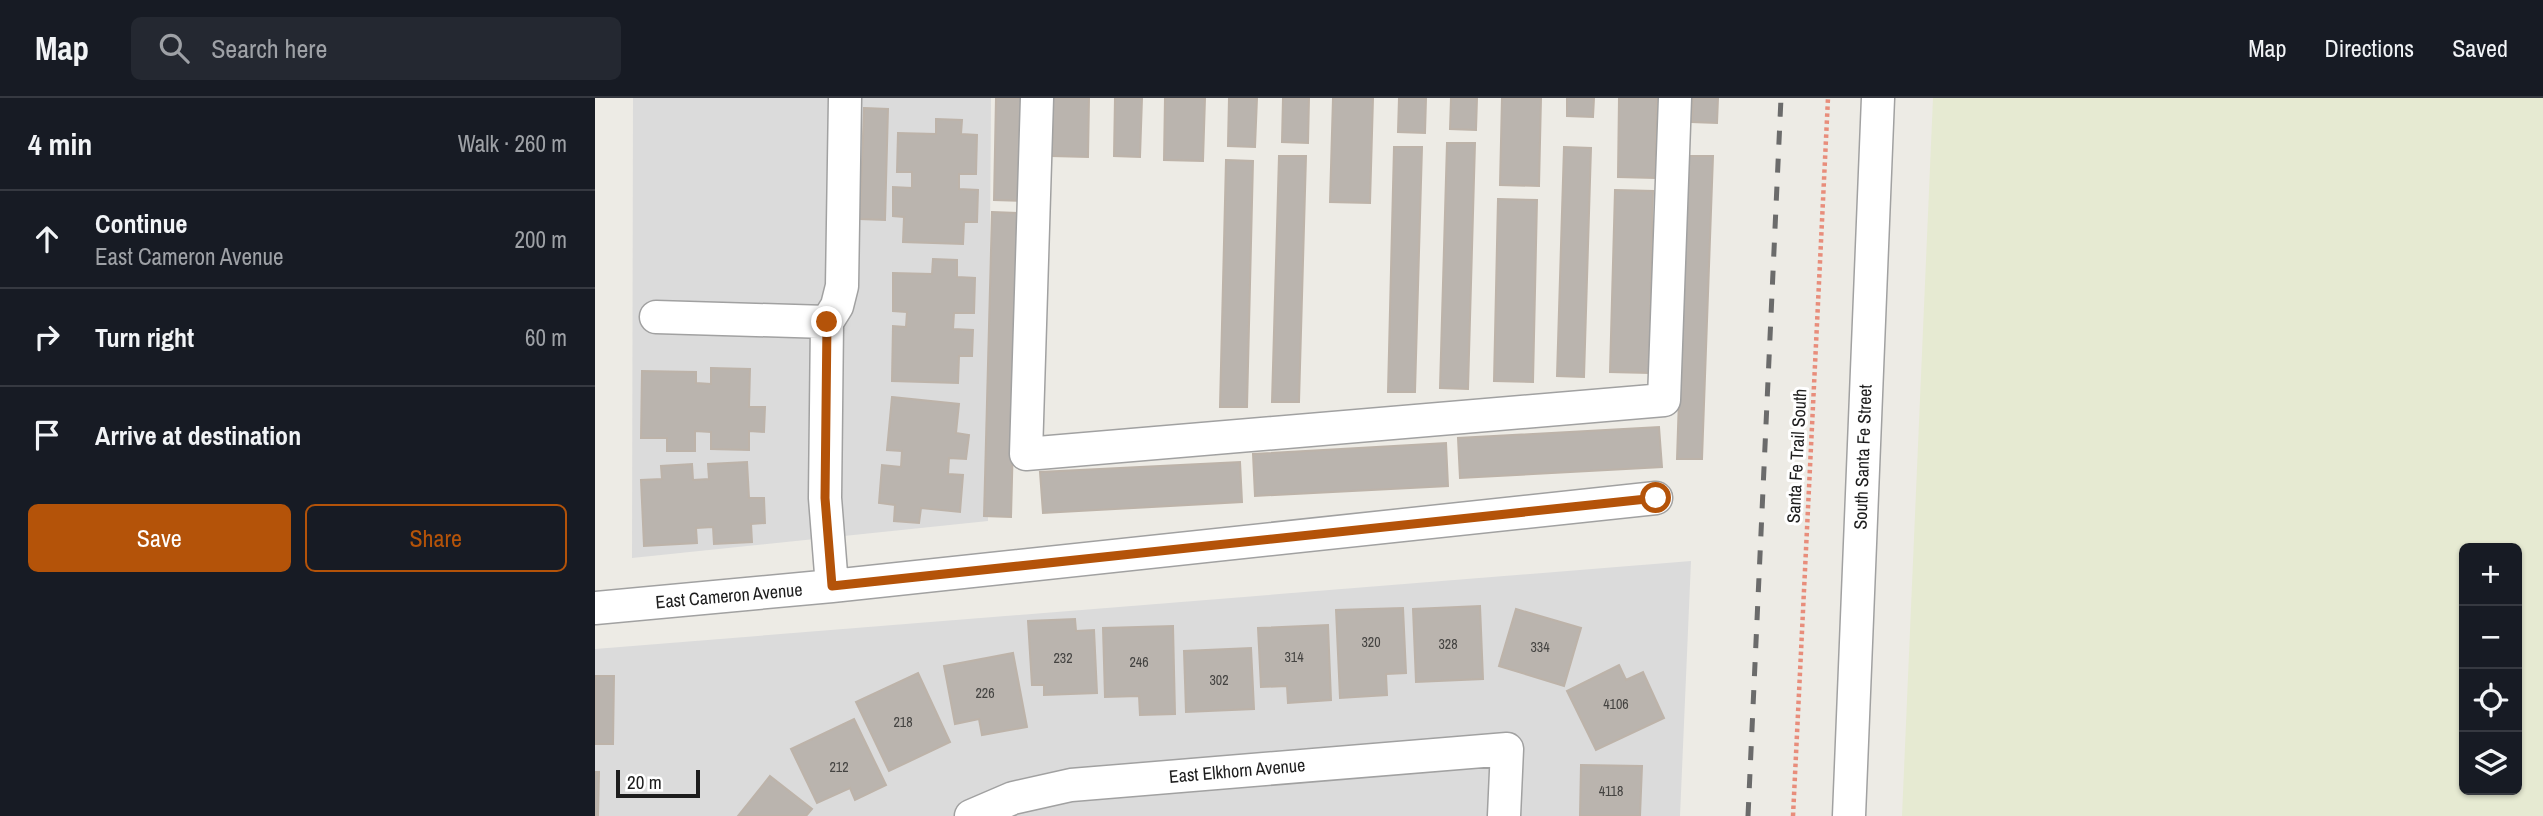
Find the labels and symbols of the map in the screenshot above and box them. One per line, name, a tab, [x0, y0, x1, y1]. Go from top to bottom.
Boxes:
route end	[811, 306, 842, 337]
street label: South Santa Fe Street	[1847, 384, 1878, 530]
street label: Santa Fe Trail South	[1780, 388, 1813, 524]
route start	[1640, 482, 1671, 513]
street label: East Cameron Avenue	[654, 577, 803, 614]
house number: 320	[1361, 633, 1381, 651]
house number: 328	[1438, 635, 1458, 653]
house number: 334	[1530, 638, 1550, 656]
house number: 314	[1284, 648, 1304, 666]
house number: 232	[1053, 649, 1073, 667]
house number: 246	[1129, 653, 1149, 671]
house number: 302	[1209, 671, 1229, 689]
house number: 226	[975, 684, 995, 702]
house number: 4106	[1603, 695, 1629, 713]
house number: 218	[893, 713, 913, 731]
street label: East Elkhorn Avenue	[1168, 752, 1306, 789]
house number: 212	[829, 758, 849, 776]
scale bar	[616, 767, 700, 799]
house number: 4118	[1599, 782, 1623, 800]

